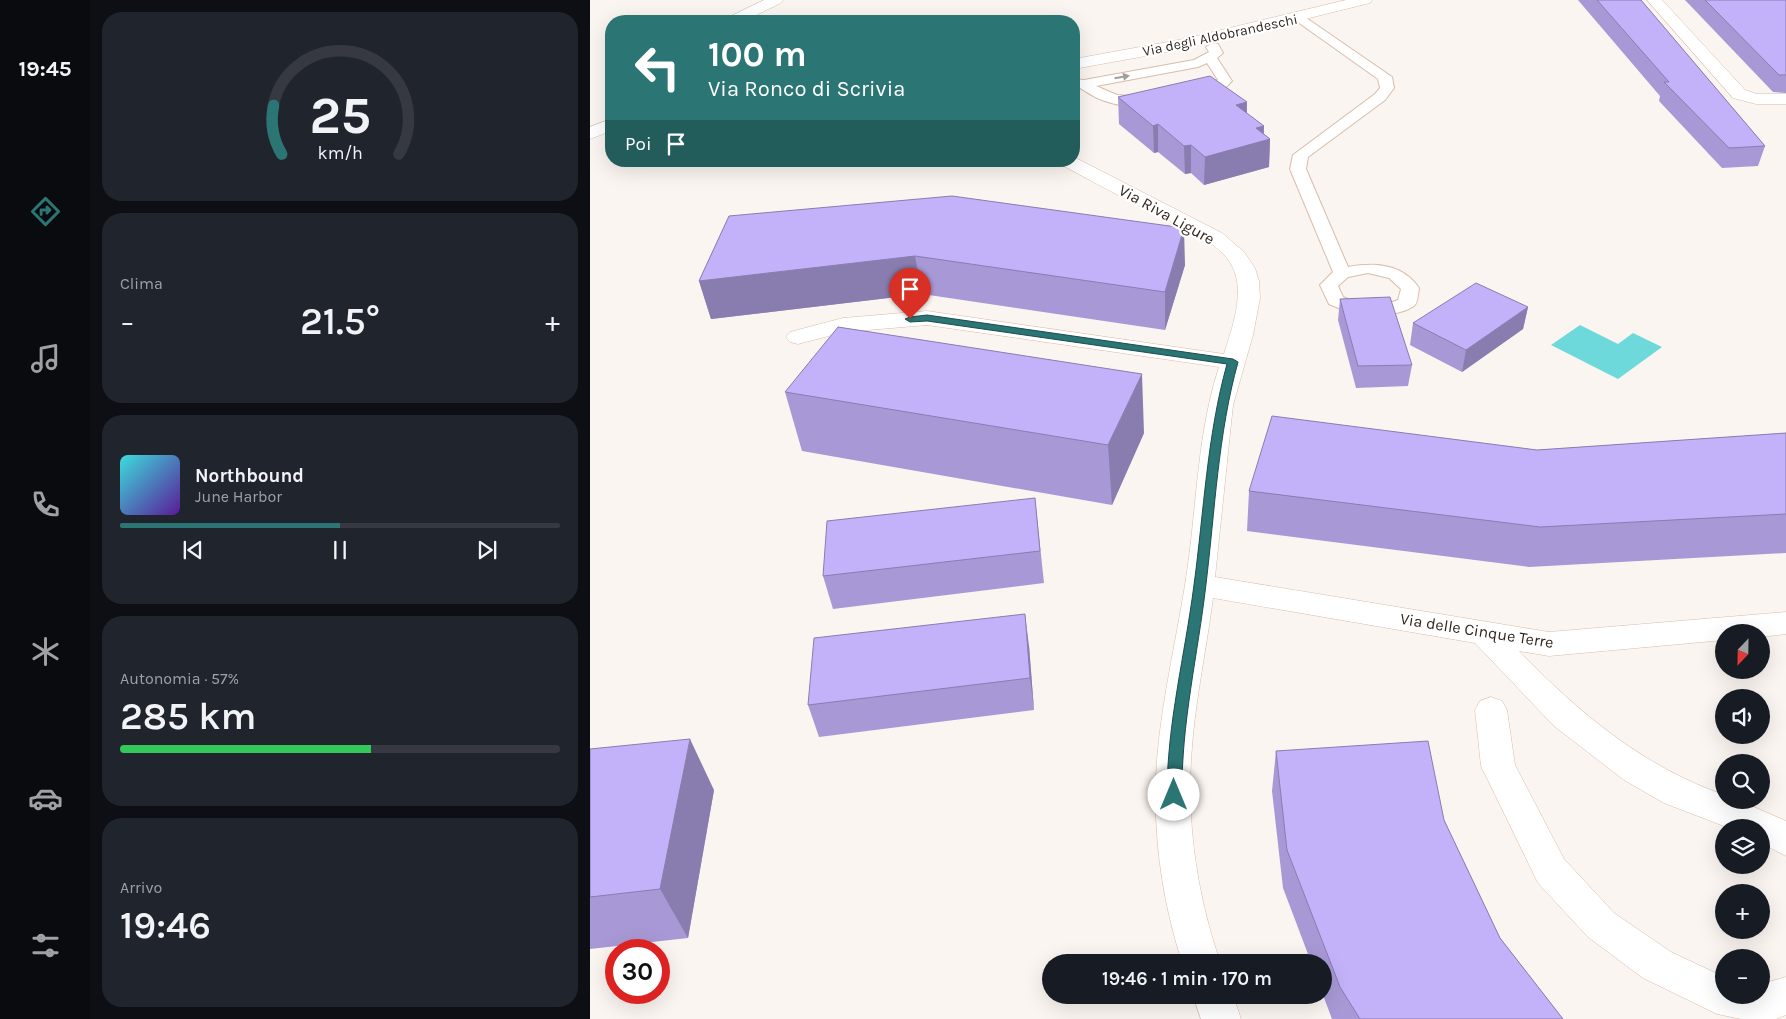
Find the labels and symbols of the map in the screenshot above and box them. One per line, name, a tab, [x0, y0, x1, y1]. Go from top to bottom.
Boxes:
street label: Via degli Aldobrandeschi	[1141, 11, 1299, 60]
one-way arrow	[1114, 72, 1130, 80]
street label: Via Riva Ligure	[1116, 180, 1218, 249]
pin	[889, 268, 931, 319]
street label: Via delle Cinque Terre	[1399, 609, 1555, 652]
north arrow	[1715, 624, 1770, 679]
position arrow	[1147, 768, 1199, 820]
speed limit sign: 30	[605, 939, 670, 1004]

